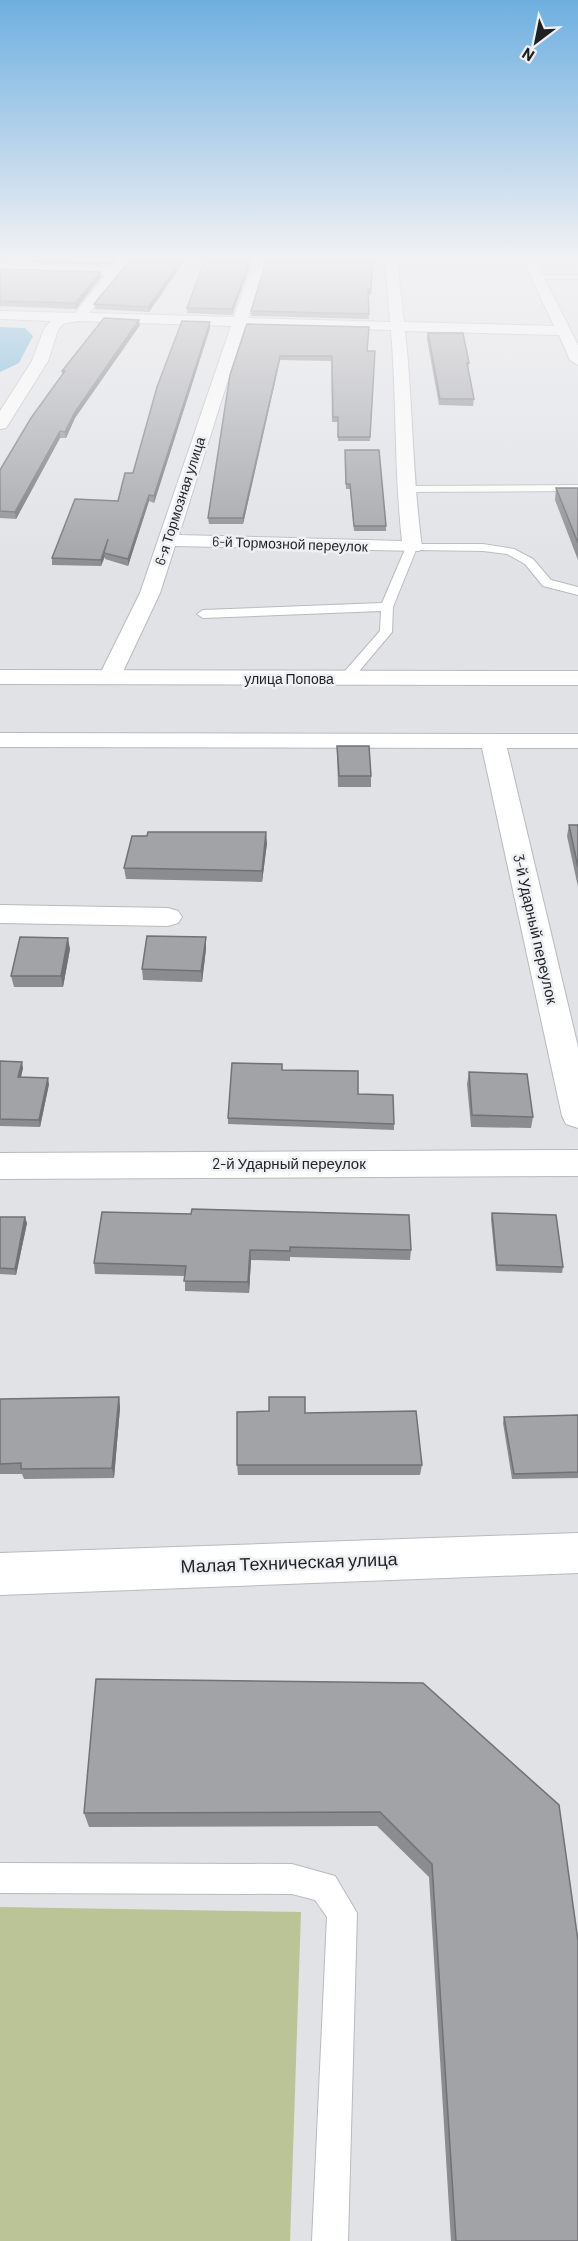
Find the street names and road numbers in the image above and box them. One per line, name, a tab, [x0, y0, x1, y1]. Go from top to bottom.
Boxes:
street label: 6-я Тормозная улица	[151, 434, 208, 567]
street label: 6-й Тормозной переулок	[212, 532, 369, 555]
street label: улица Попова	[244, 670, 334, 687]
street label: 3-й Ударный переулок	[510, 852, 562, 1006]
street label: 2-й Ударный переулок	[212, 1154, 366, 1172]
street label: Малая Техническая улица	[180, 1547, 399, 1577]

